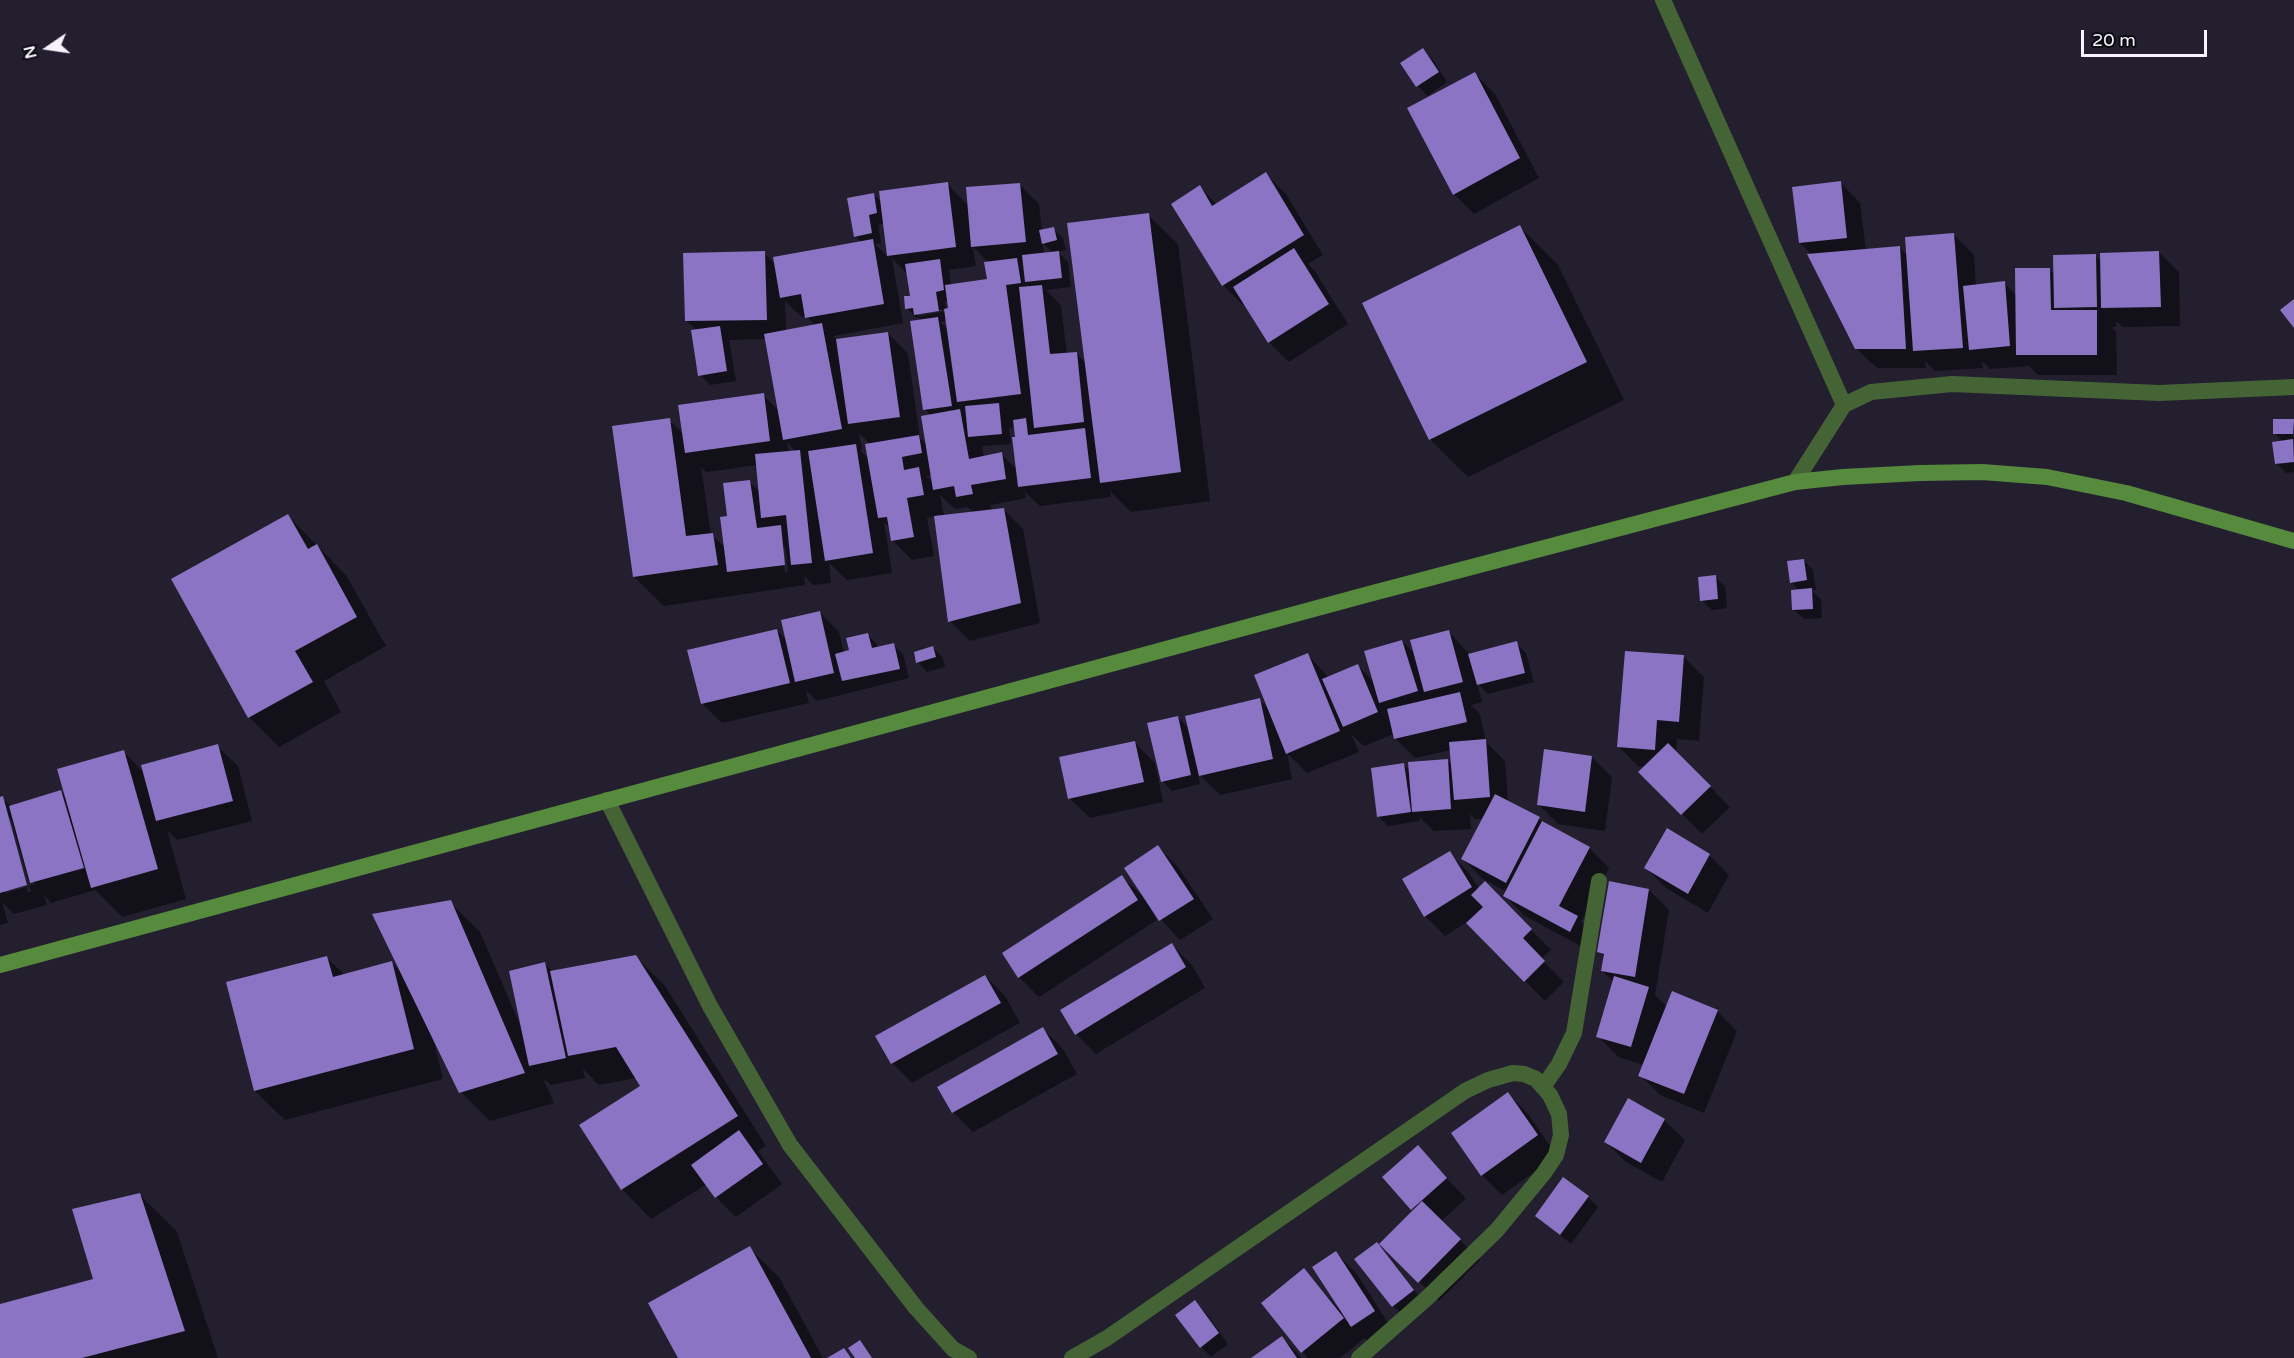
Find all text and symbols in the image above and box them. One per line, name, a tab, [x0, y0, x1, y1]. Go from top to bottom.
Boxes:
north arrow	[18, 18, 78, 78]
scale bar	[2084, 18, 2210, 56]
text: 20 m	[2092, 29, 2136, 51]
text: N	[19, 44, 42, 61]

